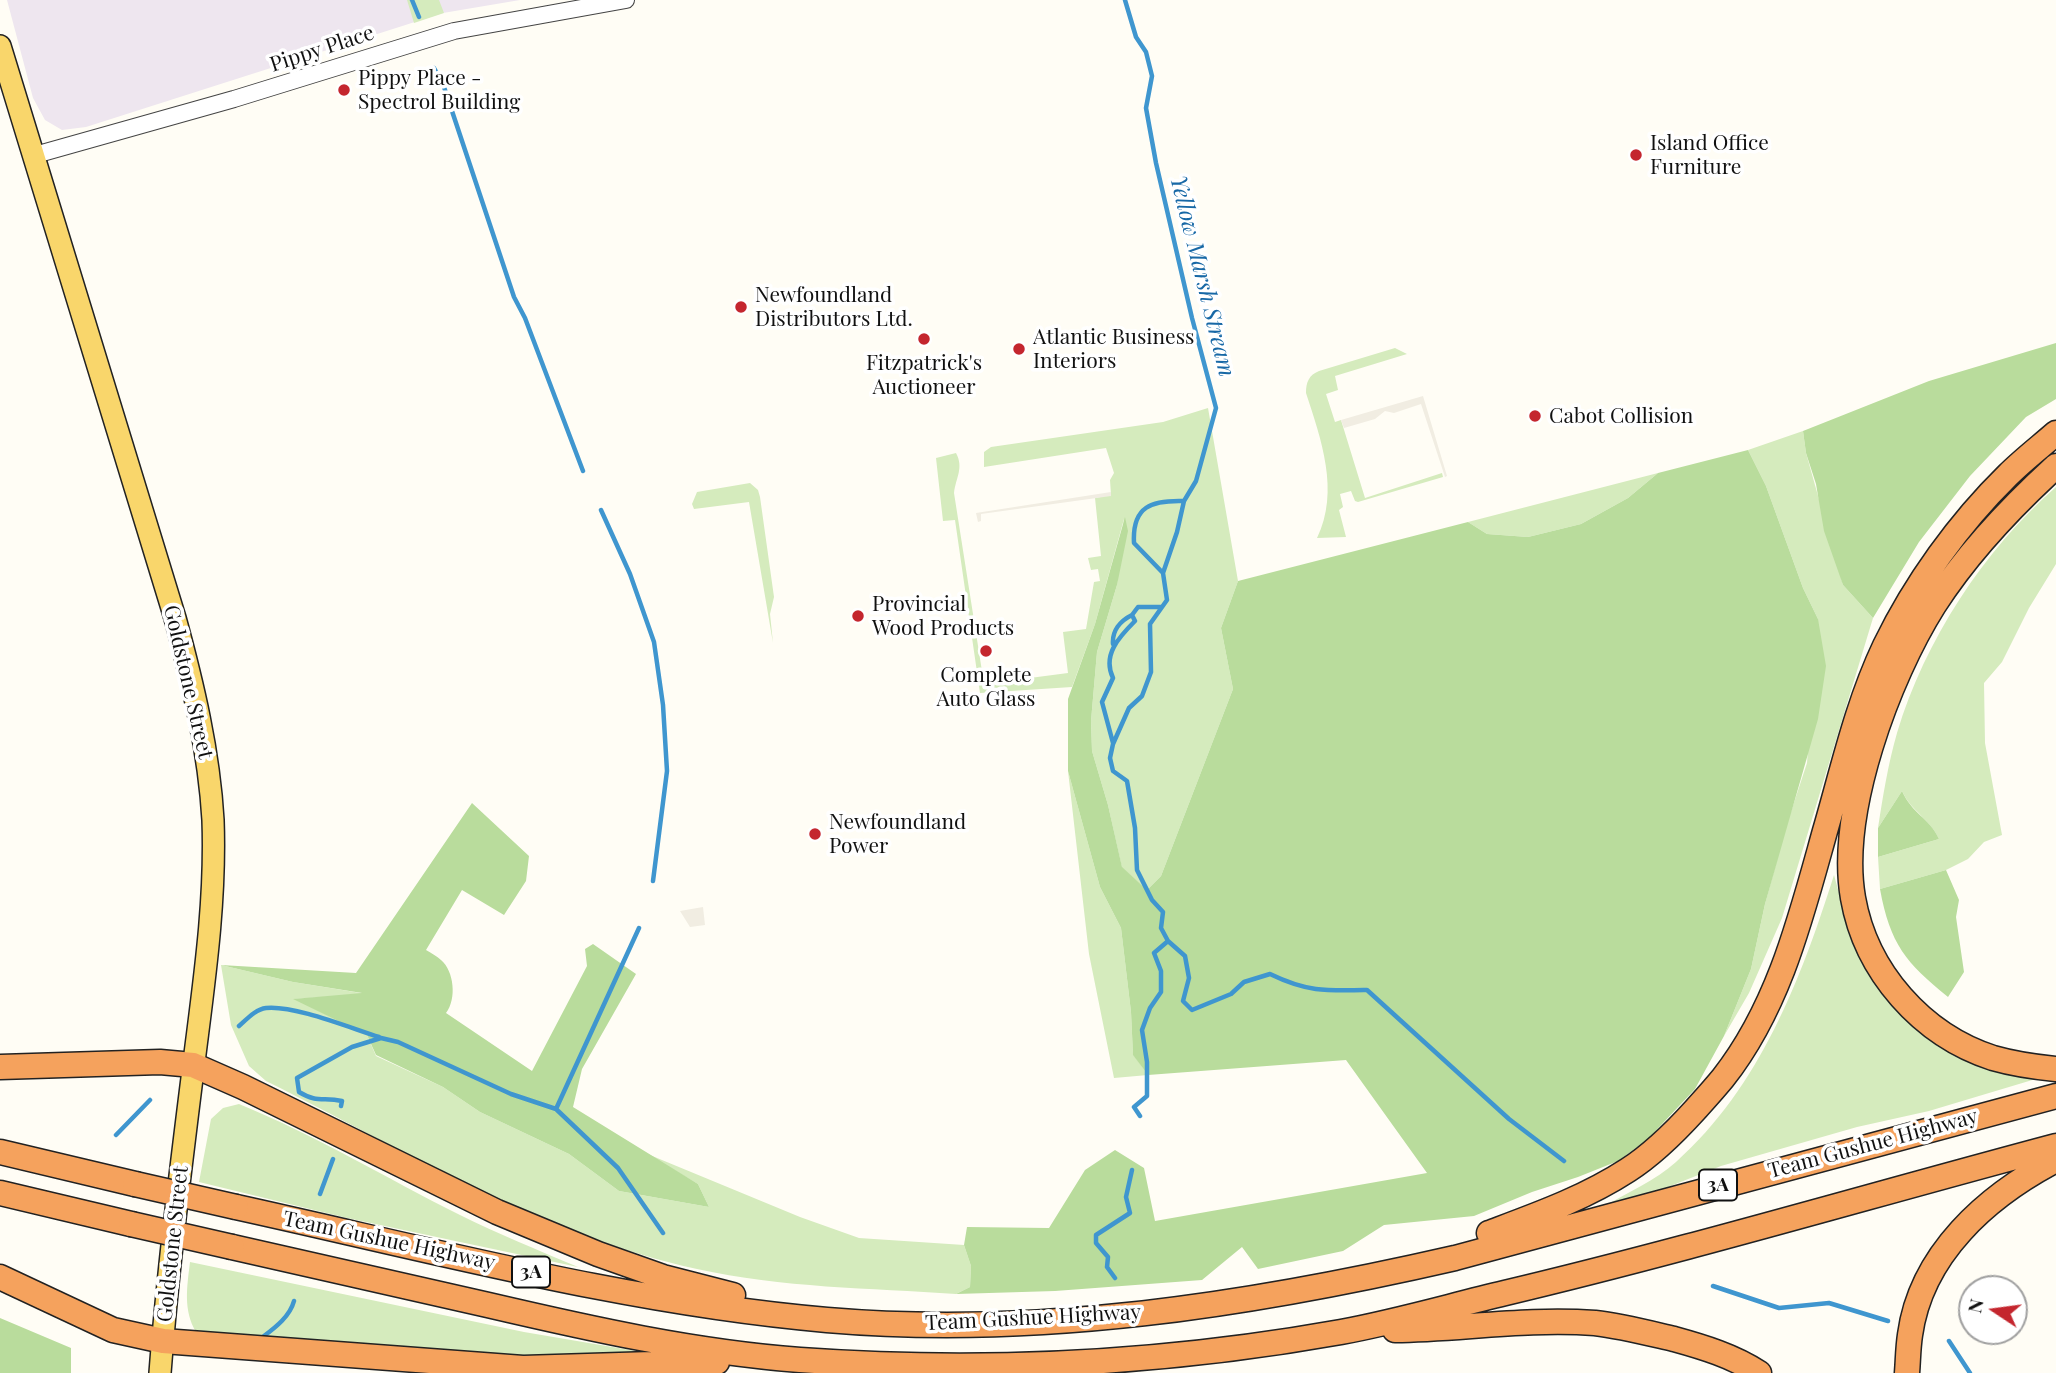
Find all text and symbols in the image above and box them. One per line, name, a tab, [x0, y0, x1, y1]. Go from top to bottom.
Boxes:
street label: Pippy Place	[267, 20, 377, 78]
place label: Pippy Place - Spectrol Building	[358, 65, 520, 115]
marker: Pippy Place - Spectrol Building	[336, 82, 352, 98]
place label: Island Office Furniture	[1650, 130, 1769, 180]
marker: Island Office Furniture	[1628, 147, 1644, 163]
water label: Yellow Marsh Stream	[1164, 172, 1240, 380]
place label: Newfoundland Distributors Ltd.	[755, 282, 913, 332]
marker: Newfoundland Distributors Ltd.	[733, 299, 749, 315]
place label: Atlantic Business Interiors	[1033, 324, 1194, 374]
marker: Fitzpatrick's Auctioneer	[916, 331, 932, 347]
marker: Atlantic Business Interiors	[1011, 341, 1027, 357]
place label: Fitzpatrick's Auctioneer	[866, 350, 982, 400]
place label: Cabot Collision	[1549, 403, 1693, 429]
marker: Cabot Collision	[1527, 408, 1543, 424]
place label: Provincial Wood Products	[872, 591, 1014, 641]
street label: Goldstone Street	[158, 603, 218, 761]
marker: Provincial Wood Products	[850, 608, 866, 624]
marker: Complete Auto Glass	[978, 643, 994, 659]
place label: Complete Auto Glass	[937, 662, 1035, 712]
place label: Newfoundland Power	[829, 809, 966, 859]
marker: Newfoundland Power	[807, 826, 823, 842]
street label: Team Gushue Highway	[1765, 1104, 1981, 1184]
street label: Goldstone Street	[152, 1165, 194, 1323]
road number: 3A	[1699, 1170, 1737, 1200]
street label: Team Gushue Highway	[281, 1206, 497, 1276]
road number: 3A	[512, 1256, 550, 1288]
north arrow	[1958, 1275, 2028, 1345]
text: N	[1960, 1296, 1989, 1315]
street label: Team Gushue Highway	[924, 1300, 1142, 1336]

